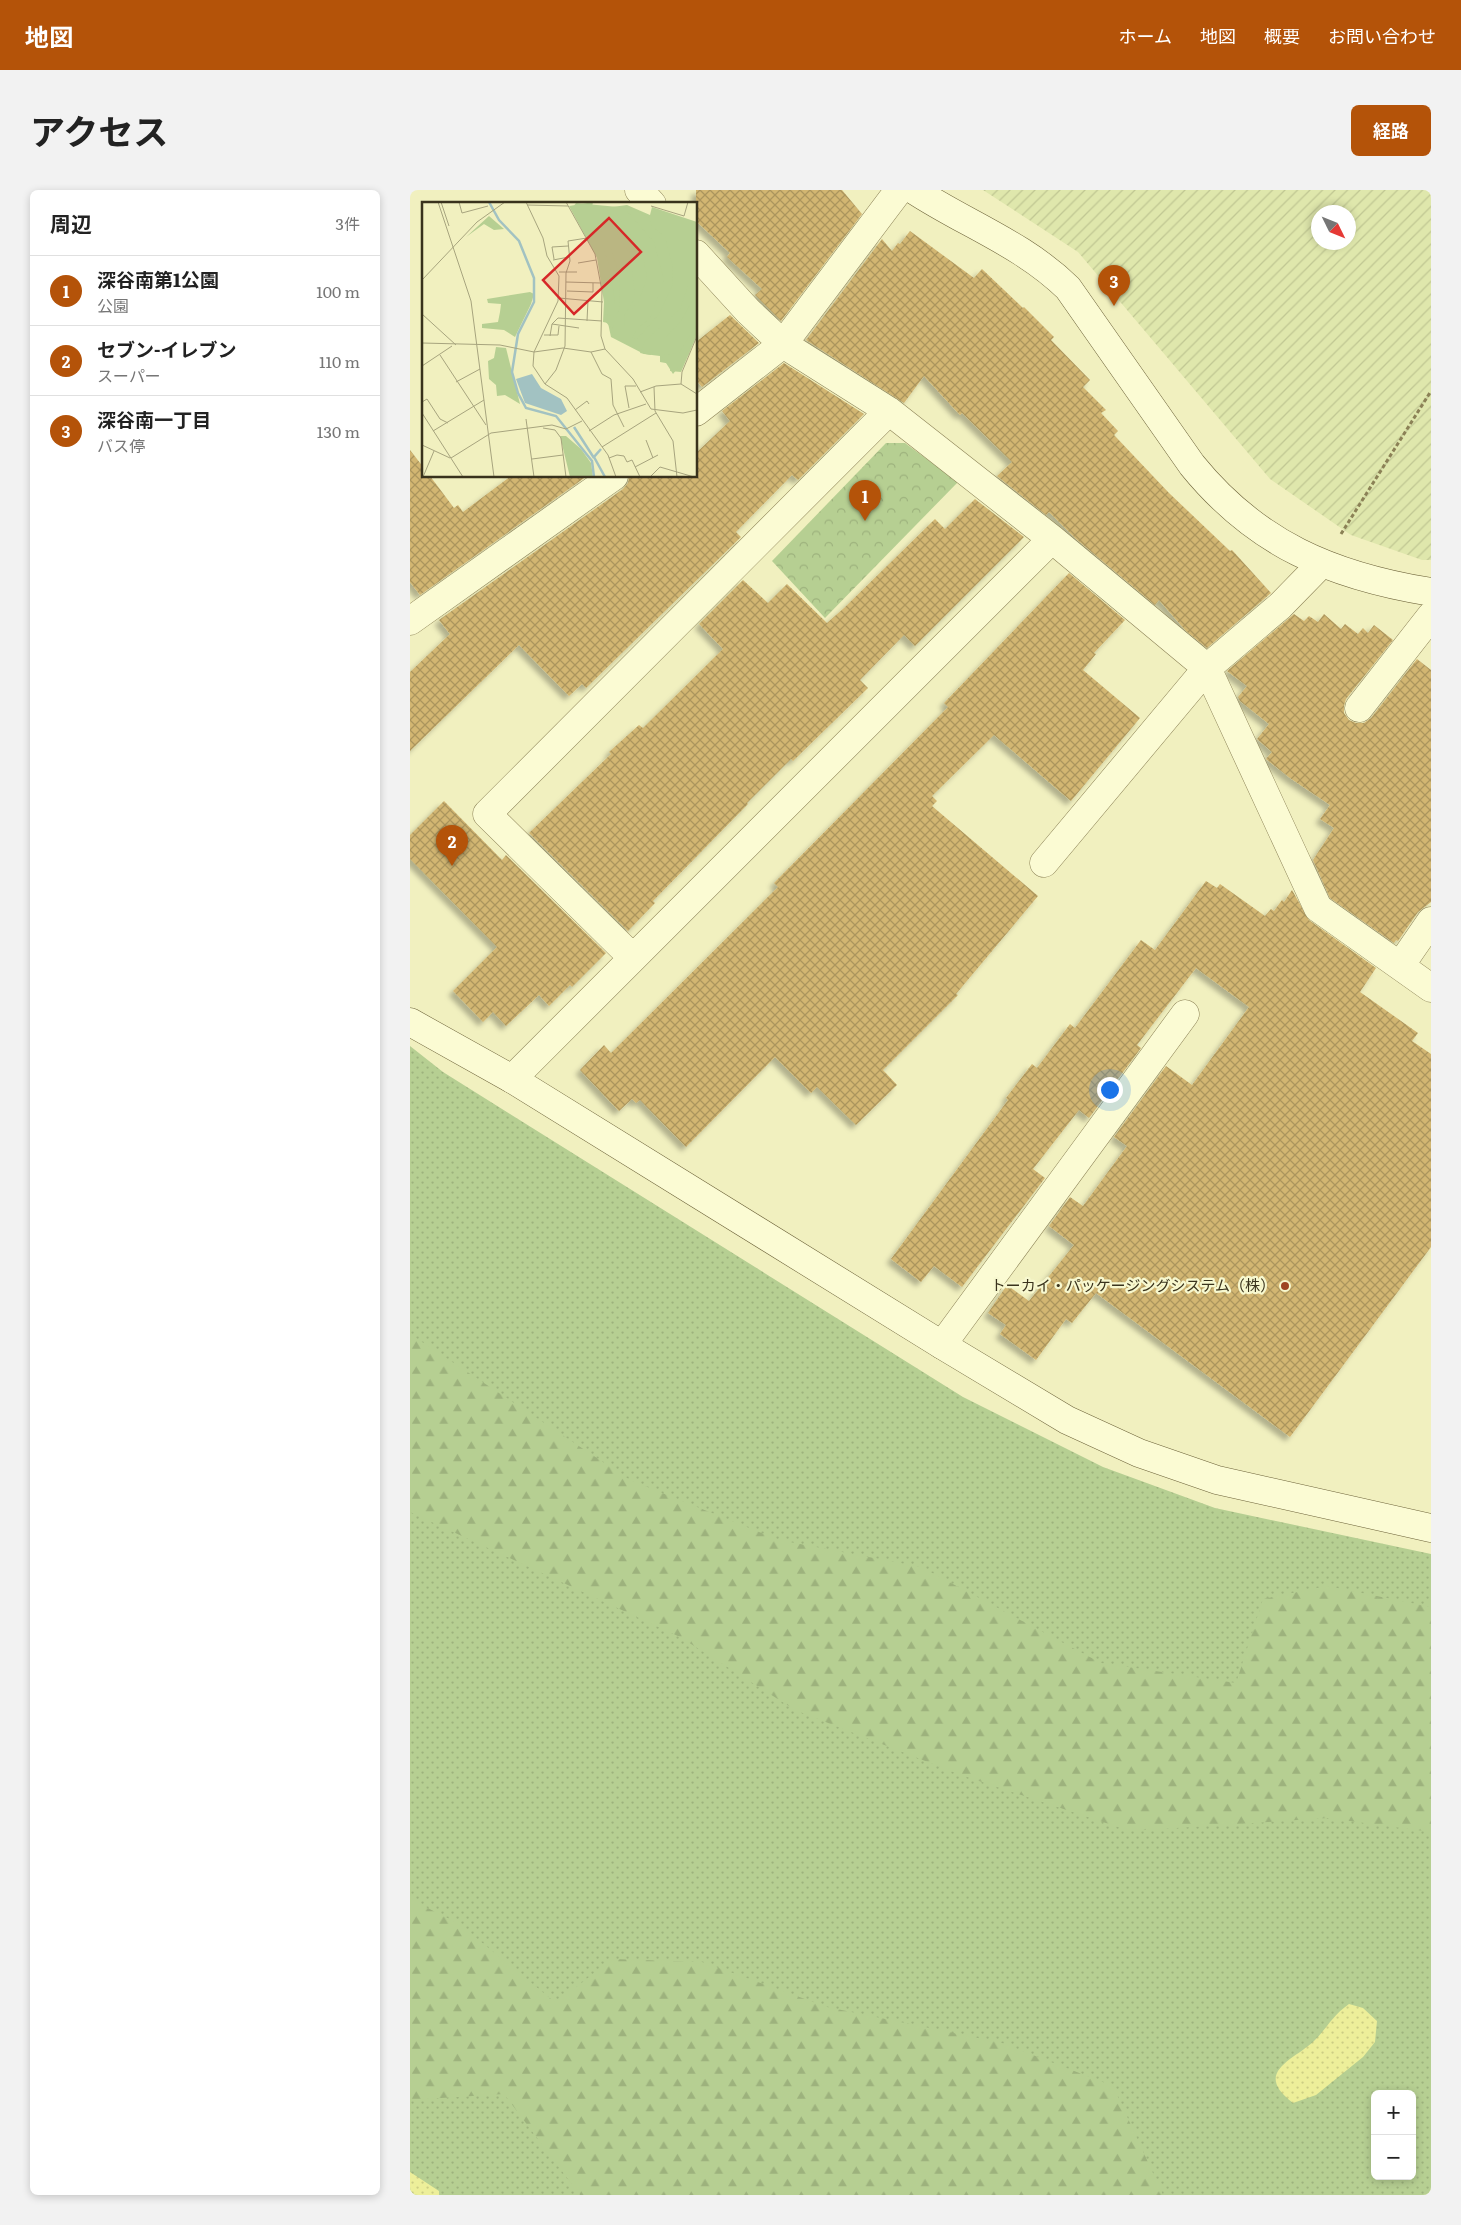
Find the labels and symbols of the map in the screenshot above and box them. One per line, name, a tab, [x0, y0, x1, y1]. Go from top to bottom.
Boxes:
inset map	[422, 202, 698, 478]
north arrow	[1311, 205, 1356, 250]
pin: 3	[1098, 265, 1130, 306]
pin: 1	[849, 480, 881, 521]
pin: 2	[436, 825, 468, 866]
your location	[1097, 1077, 1123, 1103]
place label: トーカイ・パッケージングシステム（株）	[991, 1273, 1275, 1296]
marker: トーカイ・パッケージングシステム（株）	[1279, 1280, 1291, 1292]

